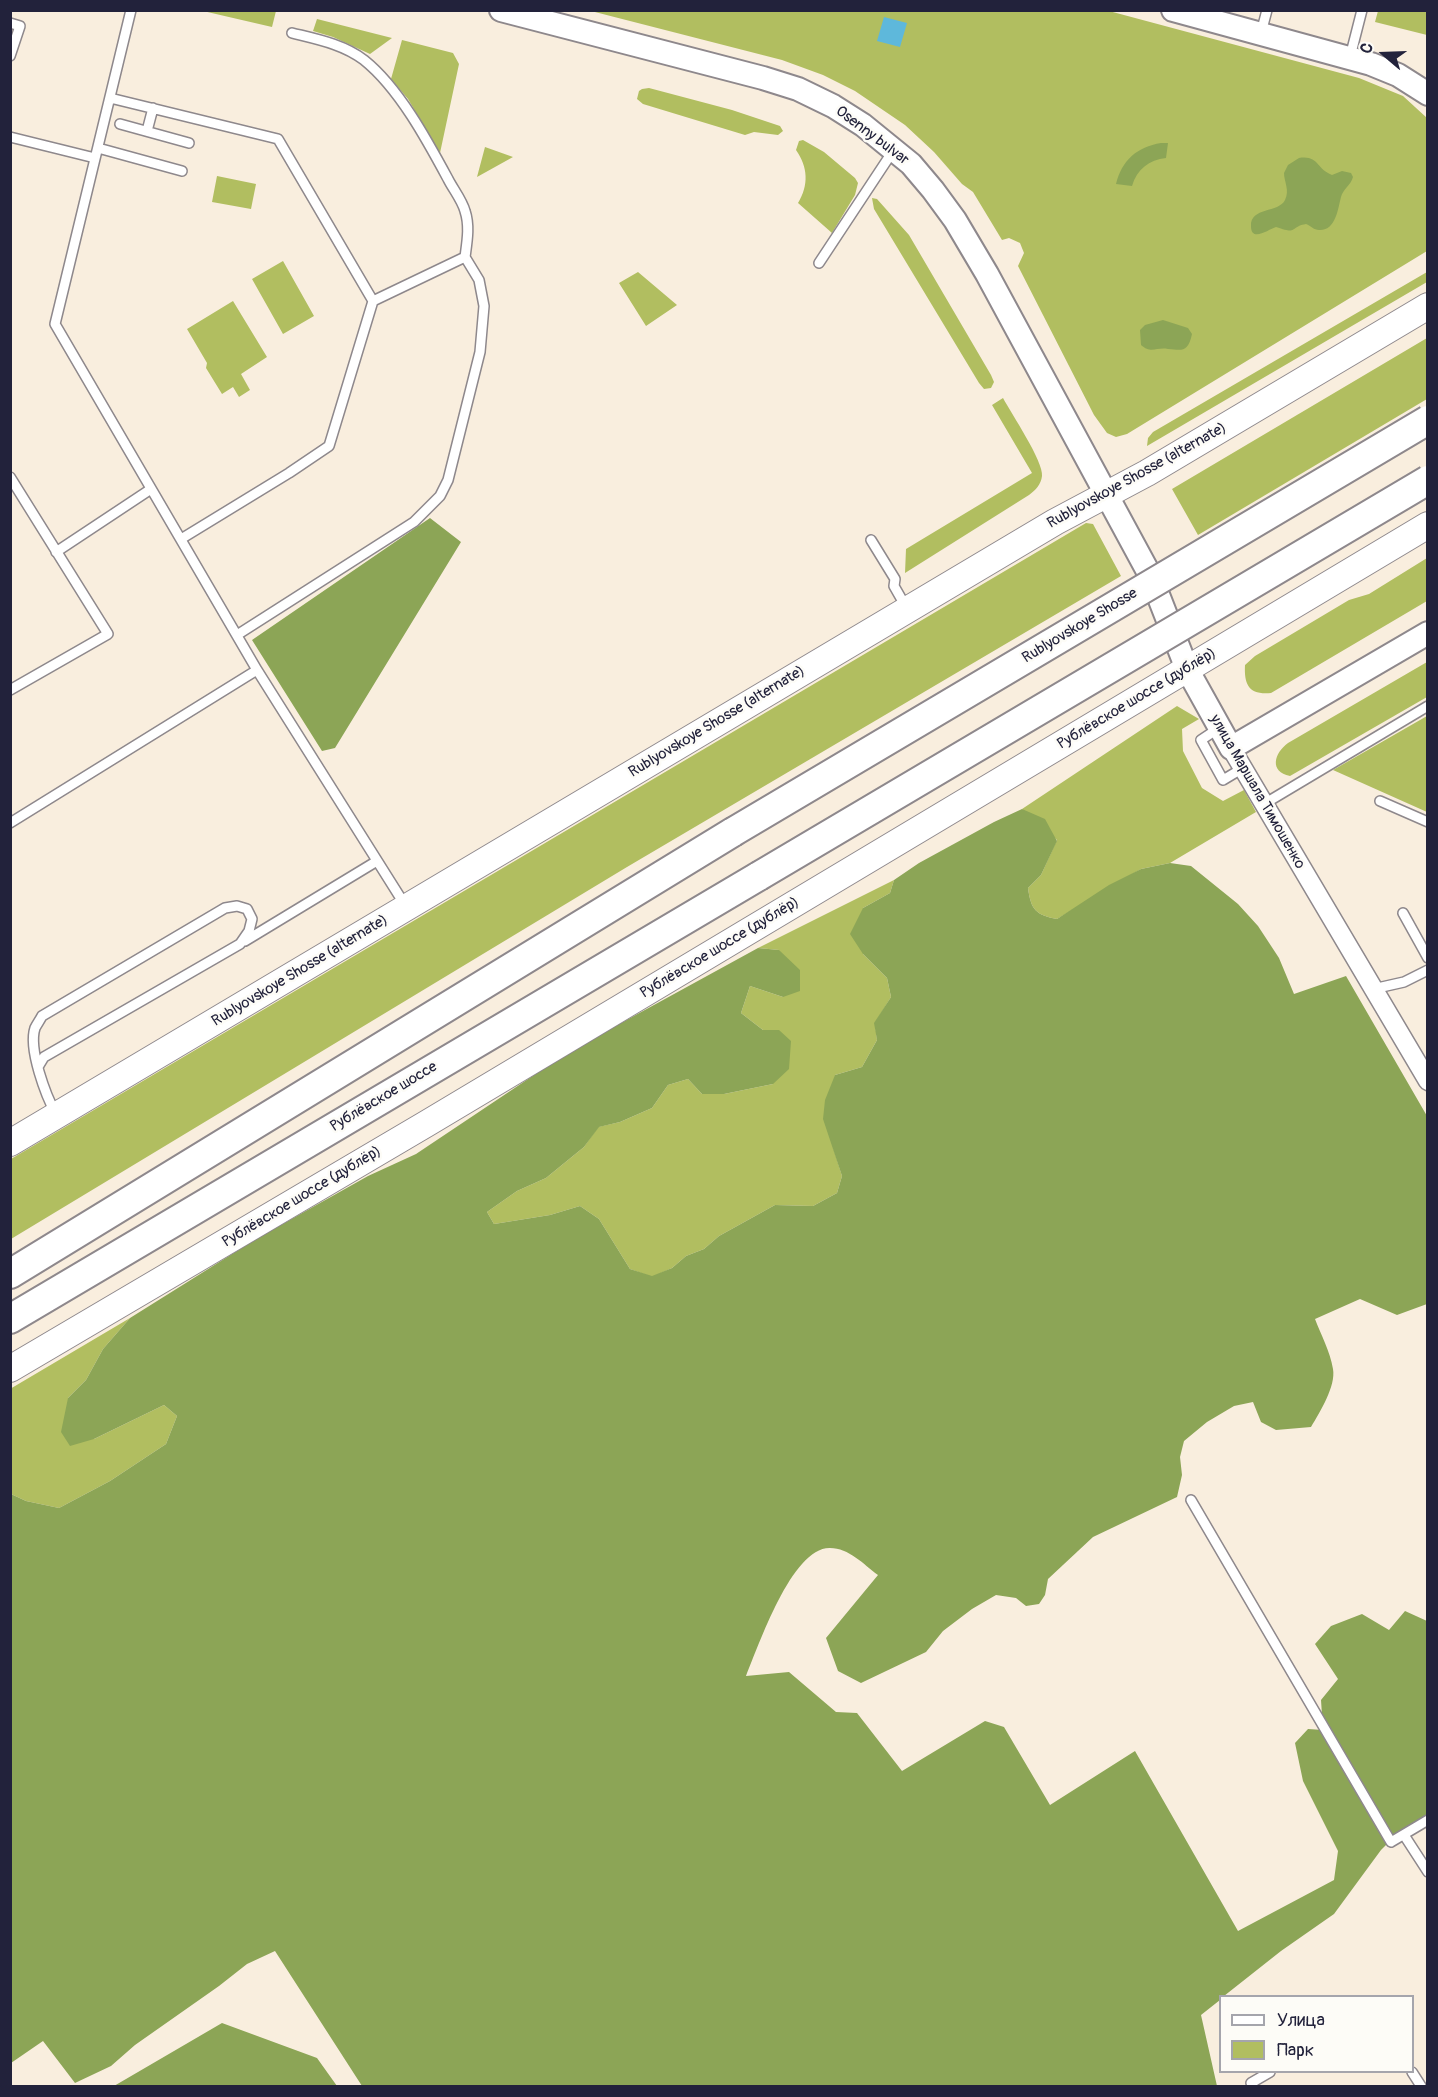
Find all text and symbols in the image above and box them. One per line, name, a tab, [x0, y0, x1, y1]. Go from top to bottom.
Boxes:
north arrow	[1354, 24, 1414, 84]
text: С	[1356, 40, 1378, 56]
street label: Osenny bulvar	[832, 103, 912, 169]
street label: Rublyovskoye Shosse (alternate)	[1044, 419, 1230, 533]
street label: Rublyovskoye Shosse	[1019, 585, 1141, 667]
street label: Рублёвское шоссе (дублёр)	[1055, 645, 1219, 753]
street label: Rublyovskoye Shosse (alternate)	[626, 662, 808, 782]
street label: улица Маршала Тимошенко	[1205, 712, 1309, 872]
street label: Рублёвское шоссе (дублёр)	[638, 894, 802, 1002]
street label: Rublyovskoye Shosse (alternate)	[209, 911, 391, 1031]
street label: Рублёвское шоссе	[327, 1058, 441, 1136]
street label: Рублёвское шоссе (дублёр)	[220, 1143, 384, 1251]
legend	[1219, 1995, 1414, 2073]
text: Улица	[1277, 2009, 1325, 2032]
text: Парк	[1277, 2039, 1314, 2062]

